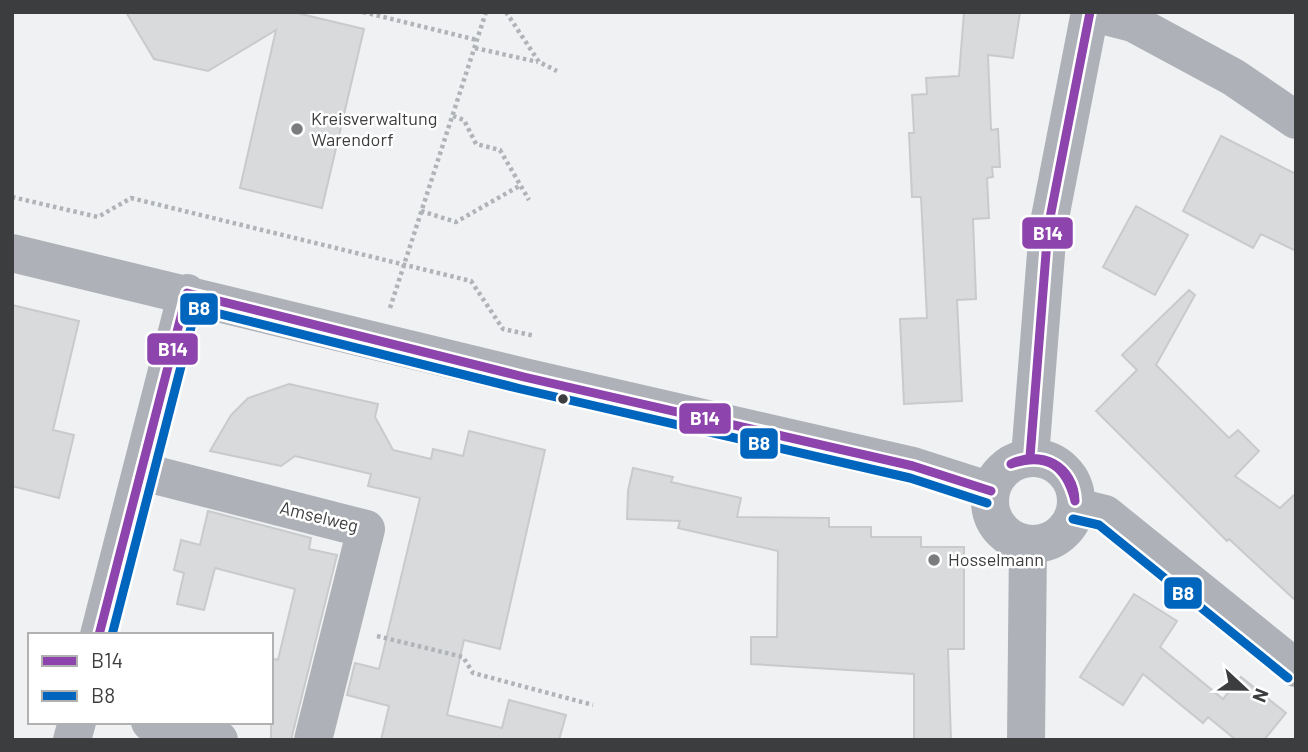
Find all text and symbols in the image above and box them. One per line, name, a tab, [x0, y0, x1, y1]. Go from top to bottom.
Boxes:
place label: Kreisverwaltung Warendorf	[311, 107, 437, 150]
marker: Kreisverwaltung Warendorf	[289, 121, 305, 137]
line badge: B14	[1021, 216, 1074, 250]
text: B14	[1033, 221, 1063, 244]
line badge: B8	[179, 292, 219, 326]
text: B8	[188, 296, 210, 319]
line badge: B14	[146, 332, 199, 366]
text: B14	[158, 337, 188, 360]
unlabelled marker	[556, 392, 570, 406]
line badge: B14	[678, 402, 732, 435]
text: B14	[690, 406, 720, 429]
line badge: B8	[739, 427, 779, 460]
text: B8	[748, 431, 770, 454]
street label: Amselweg	[278, 496, 361, 536]
place label: Hosselmann	[948, 548, 1044, 570]
marker: Hosselmann	[926, 552, 942, 568]
line badge: B8	[1163, 576, 1203, 610]
text: B8	[1172, 581, 1194, 604]
legend	[28, 633, 273, 724]
text: B14	[91, 647, 123, 672]
north arrow	[1210, 654, 1280, 724]
text: B8	[91, 682, 115, 707]
text: N	[1248, 685, 1274, 706]

